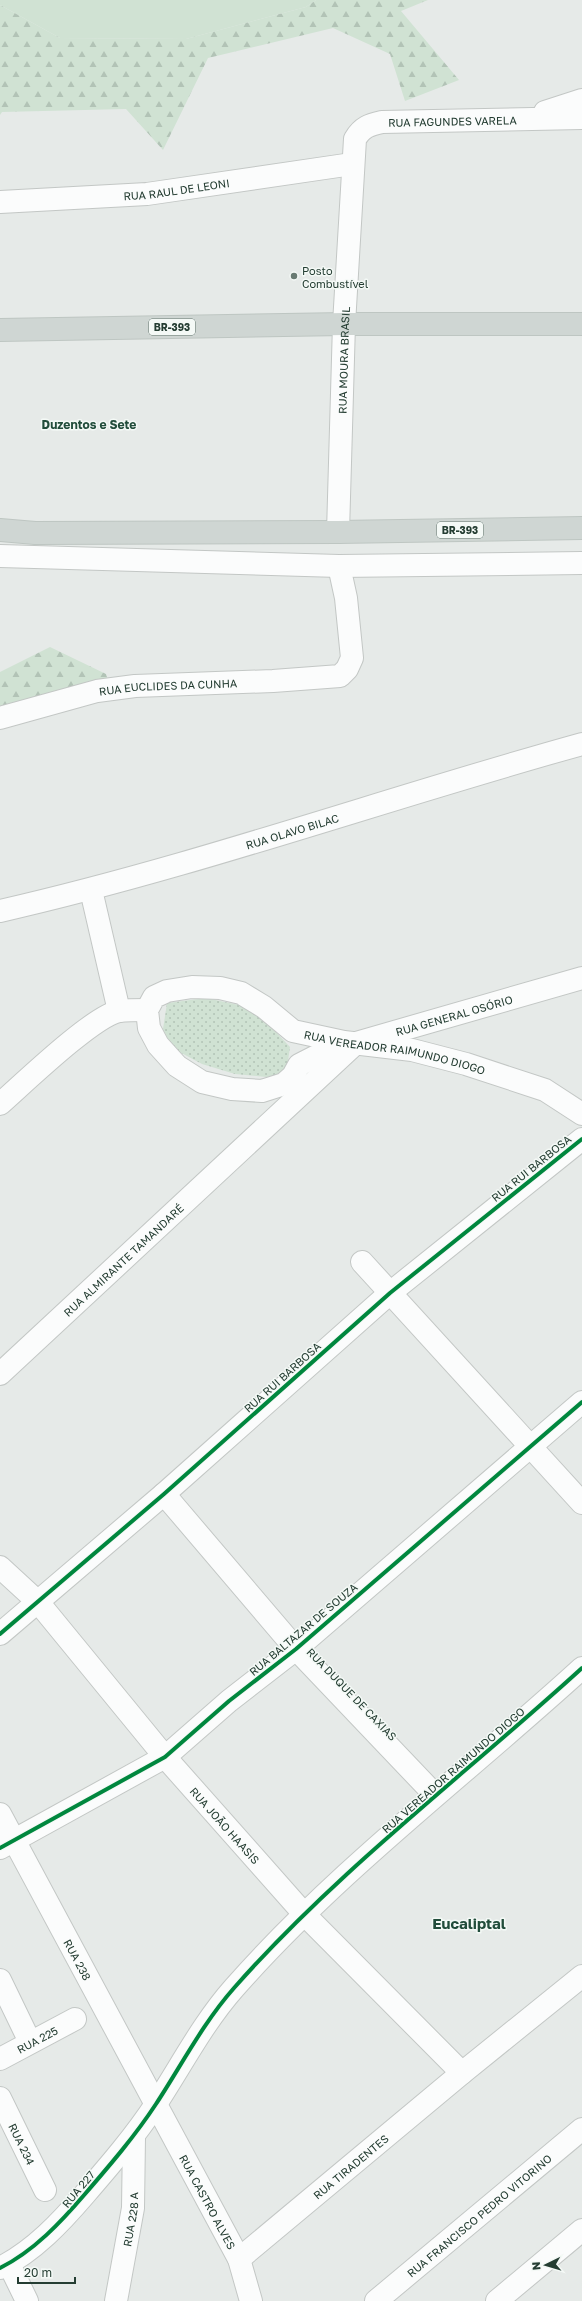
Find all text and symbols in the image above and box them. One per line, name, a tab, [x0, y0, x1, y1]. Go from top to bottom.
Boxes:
street label: RUA FAGUNDES VARELA	[388, 113, 517, 128]
street label: RUA RAUL DE LEONI	[123, 176, 230, 202]
place label: Posto Combustível	[302, 264, 369, 290]
marker: Posto Combustível	[289, 271, 299, 281]
street label: RUA MOURA BRASIL	[335, 305, 352, 414]
road number: BR-393	[149, 319, 195, 335]
district label: Duzentos e Sete	[42, 417, 136, 432]
road number: BR-393	[437, 522, 483, 538]
street label: RUA EUCLIDES DA CUNHA	[98, 676, 238, 697]
street label: RUA OLAVO BILAC	[244, 810, 340, 851]
street label: RUA GENERAL OSÓRIO	[394, 992, 514, 1038]
street label: RUA VEREADOR RAIMUNDO DIOGO	[303, 1027, 487, 1076]
street label: RUA RUI BARBOSA	[489, 1132, 574, 1204]
street label: RUA ALMIRANTE TAMANDARÉ	[60, 1201, 186, 1318]
street label: RUA RUI BARBOSA	[241, 1339, 323, 1415]
street label: RUA BALTAZAR DE SOUZA	[246, 1580, 360, 1678]
street label: RUA DUQUE DE CAXIAS	[304, 1645, 400, 1743]
street label: RUA VEREADOR RAIMUNDO DIOGO	[379, 1704, 527, 1836]
street label: RUA JOÃO HAASIS	[188, 1784, 263, 1866]
district label: Eucaliptal	[432, 1914, 506, 1932]
street label: RUA 238	[62, 1937, 95, 1982]
street label: RUA 225	[14, 2023, 60, 2055]
street label: RUA 234	[7, 2121, 38, 2167]
street label: RUA TIRADENTES	[310, 2131, 391, 2201]
street label: RUA FRANCISCO PEDRO VITORINO	[404, 2151, 554, 2279]
street label: RUA CASTRO ALVES	[177, 2152, 239, 2251]
street label: RUA 227	[59, 2168, 97, 2210]
street label: RUA 228 A	[120, 2191, 140, 2247]
north arrow	[526, 2245, 566, 2285]
scale bar	[18, 2259, 75, 2285]
text: 20 m	[24, 2265, 52, 2280]

